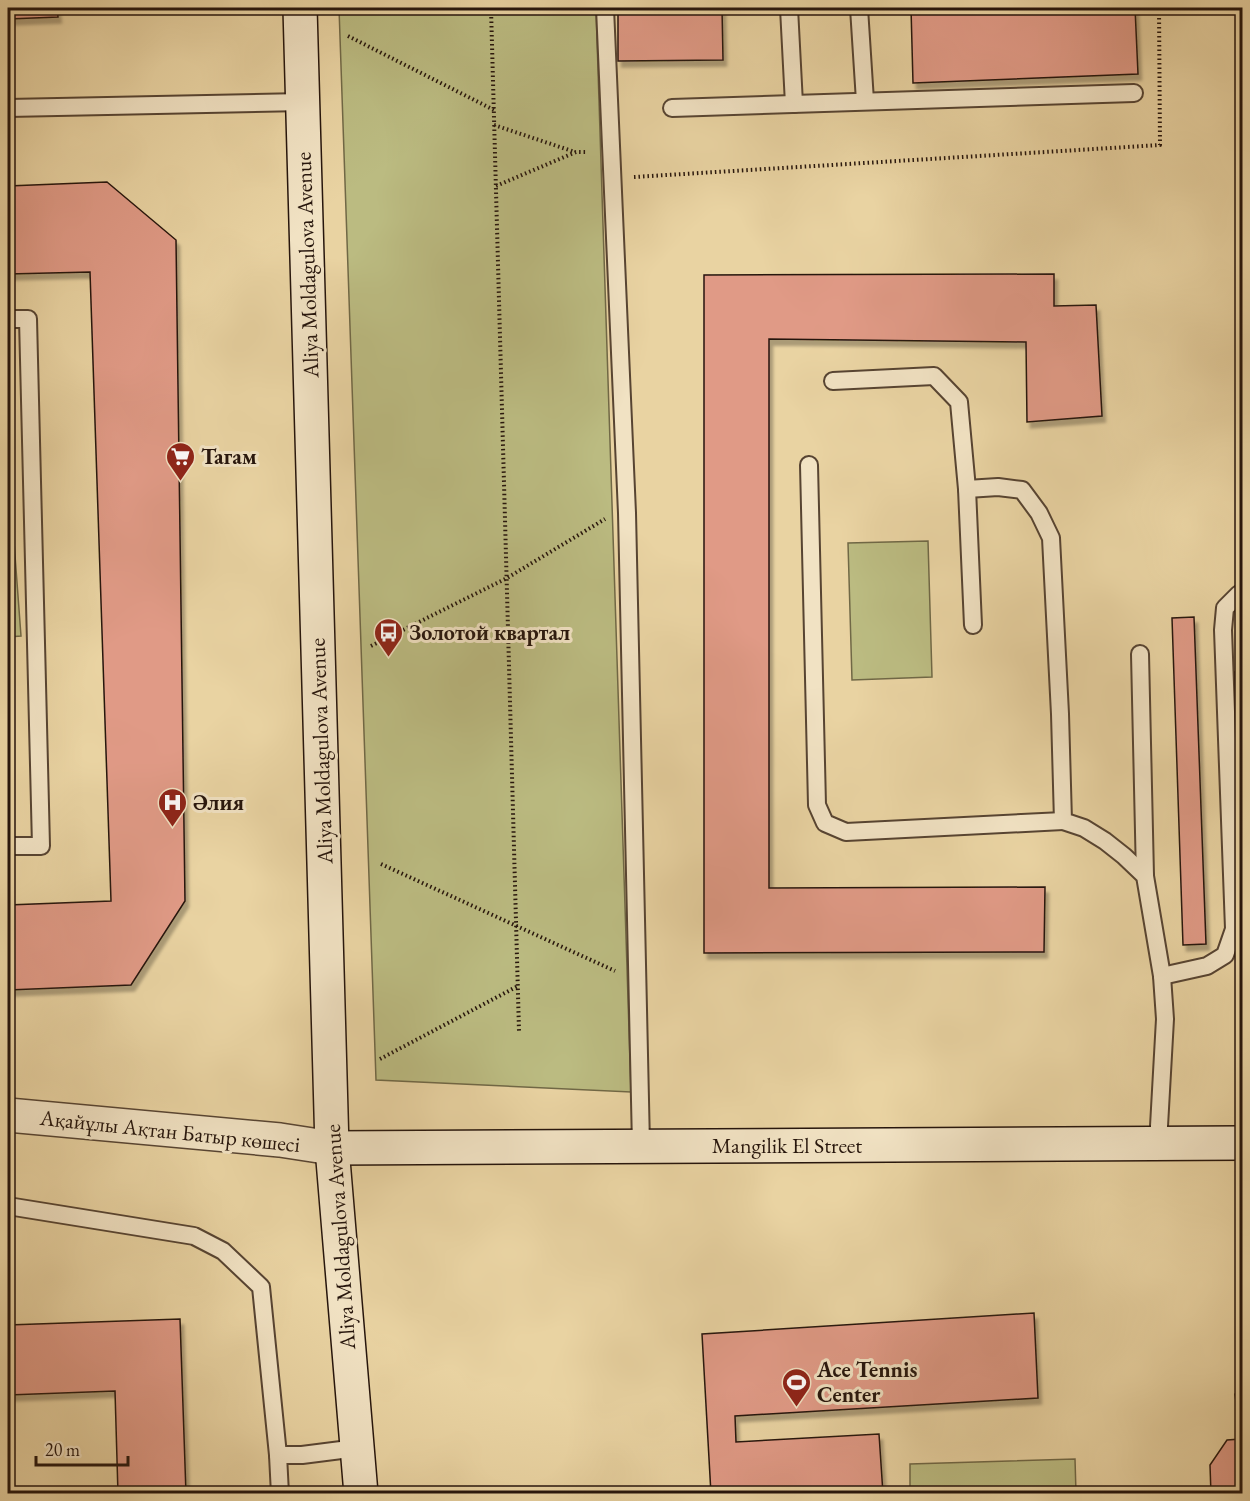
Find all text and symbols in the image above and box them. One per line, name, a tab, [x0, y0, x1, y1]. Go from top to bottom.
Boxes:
street label: Aliya Moldagulova Avenue	[289, 151, 325, 380]
supermarket icon: Тагам	[164, 440, 196, 482]
place label: Тагам	[201, 442, 257, 471]
bus stop icon: Золотой квартал	[372, 616, 404, 658]
place label: Золотой квартал	[409, 618, 570, 647]
street label: Aliya Moldagulova Avenue	[303, 637, 339, 866]
hospital icon: Әлия	[156, 786, 188, 828]
place label: Әлия	[193, 788, 244, 817]
street label: Ақайұлы Ақтан Батыр көшесі	[37, 1103, 302, 1159]
street label: Aliya Moldagulova Avenue	[318, 1123, 362, 1352]
street label: Mangilik El Street	[712, 1131, 862, 1160]
place label: Ace Tennis Center	[816, 1355, 918, 1409]
sports icon: Ace Tennis Center	[780, 1366, 812, 1408]
scale bar	[36, 1429, 128, 1467]
text: 20 m	[45, 1438, 80, 1461]

